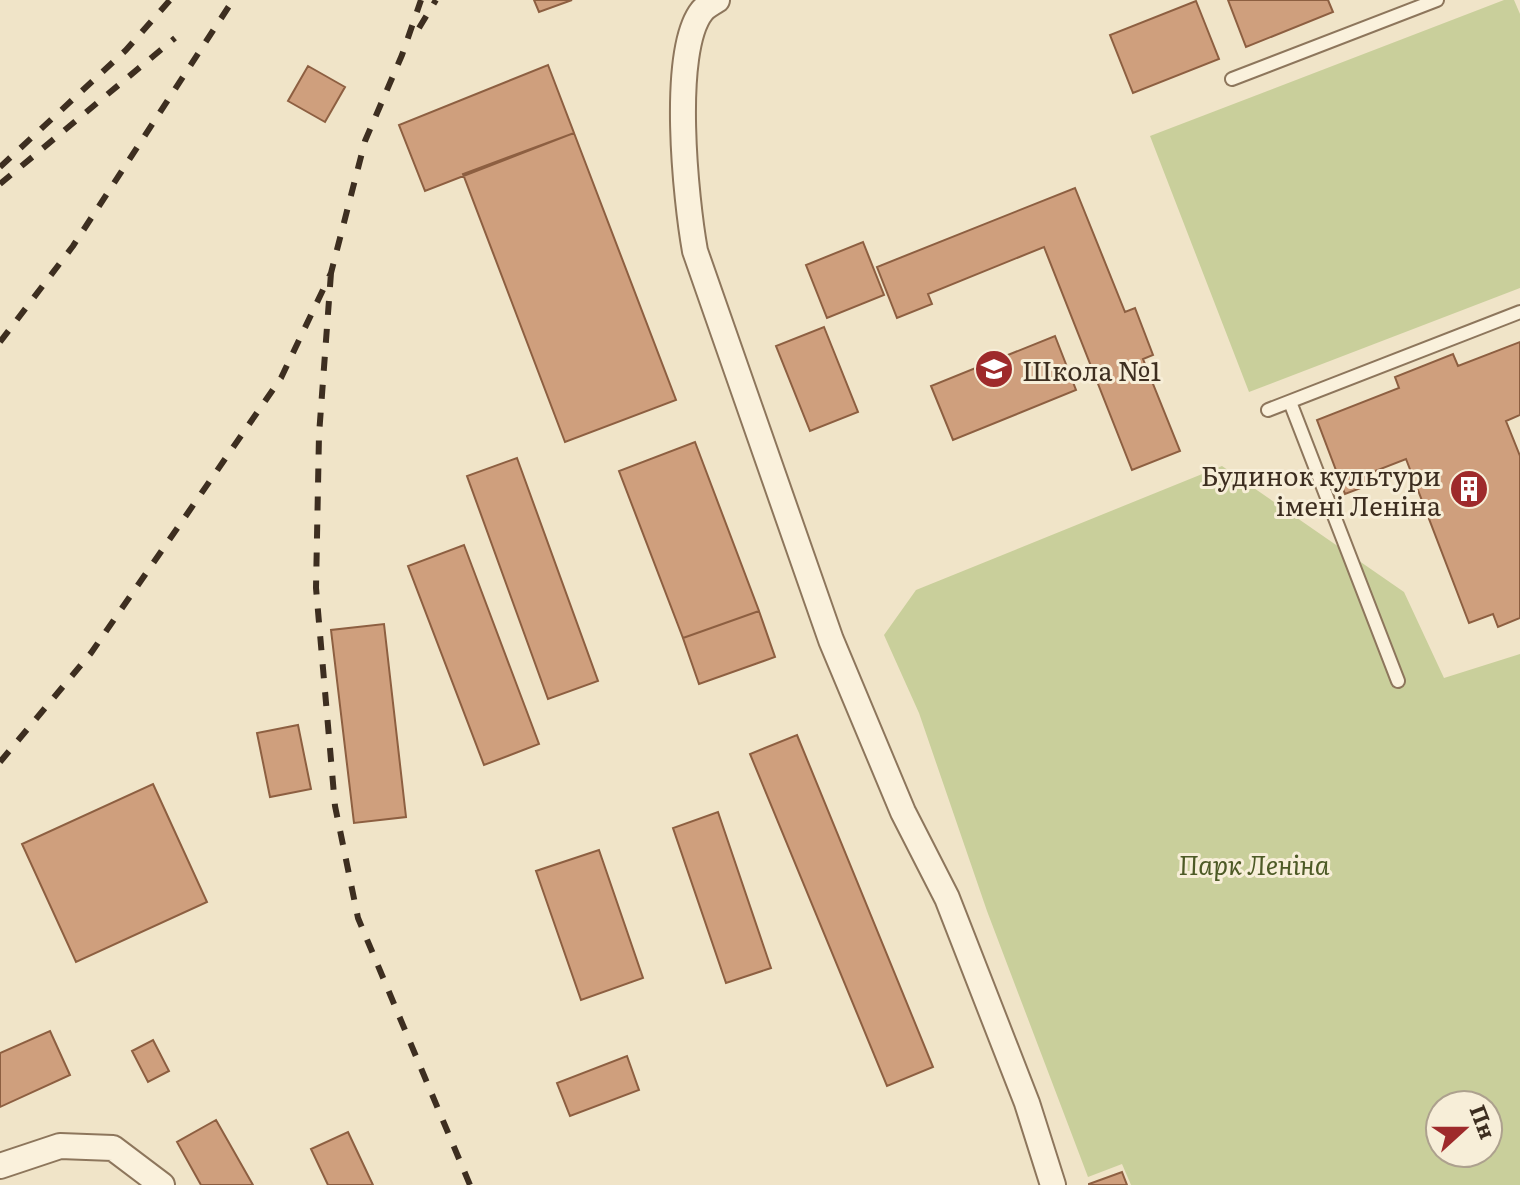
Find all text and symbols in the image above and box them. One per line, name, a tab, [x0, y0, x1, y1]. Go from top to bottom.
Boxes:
school or university icon: Школа №1	[973, 348, 1015, 390]
place label: Школа №1	[1022, 350, 1161, 389]
place label: Будинок культури імені Леніна	[1201, 455, 1441, 524]
building icon: Будинок культури імені Леніна	[1448, 468, 1490, 510]
park label: Парк Леніна	[1178, 844, 1330, 883]
north arrow	[1424, 1089, 1504, 1169]
text: Пн	[1463, 1099, 1506, 1143]

